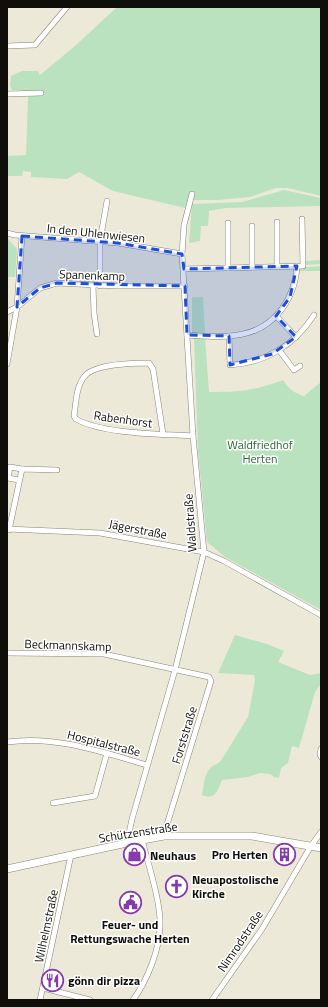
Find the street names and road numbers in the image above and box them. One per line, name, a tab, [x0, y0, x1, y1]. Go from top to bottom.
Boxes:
street label: In den Uhlenwiesen	[46, 218, 146, 248]
street label: Spanenkamp	[59, 264, 125, 286]
street label: Rabenhorst	[92, 405, 154, 433]
street label: Waldstraße	[178, 493, 202, 553]
street label: Jägerstraße	[107, 514, 169, 544]
street label: Beckmannskamp	[24, 634, 112, 656]
street label: Forststraße	[166, 704, 202, 766]
street label: Hospitalstraße	[65, 725, 143, 761]
street label: Schützenstraße	[97, 816, 179, 848]
street label: Wilhelmstraße	[29, 888, 63, 964]
street label: Nimrodstraße	[212, 907, 268, 975]

